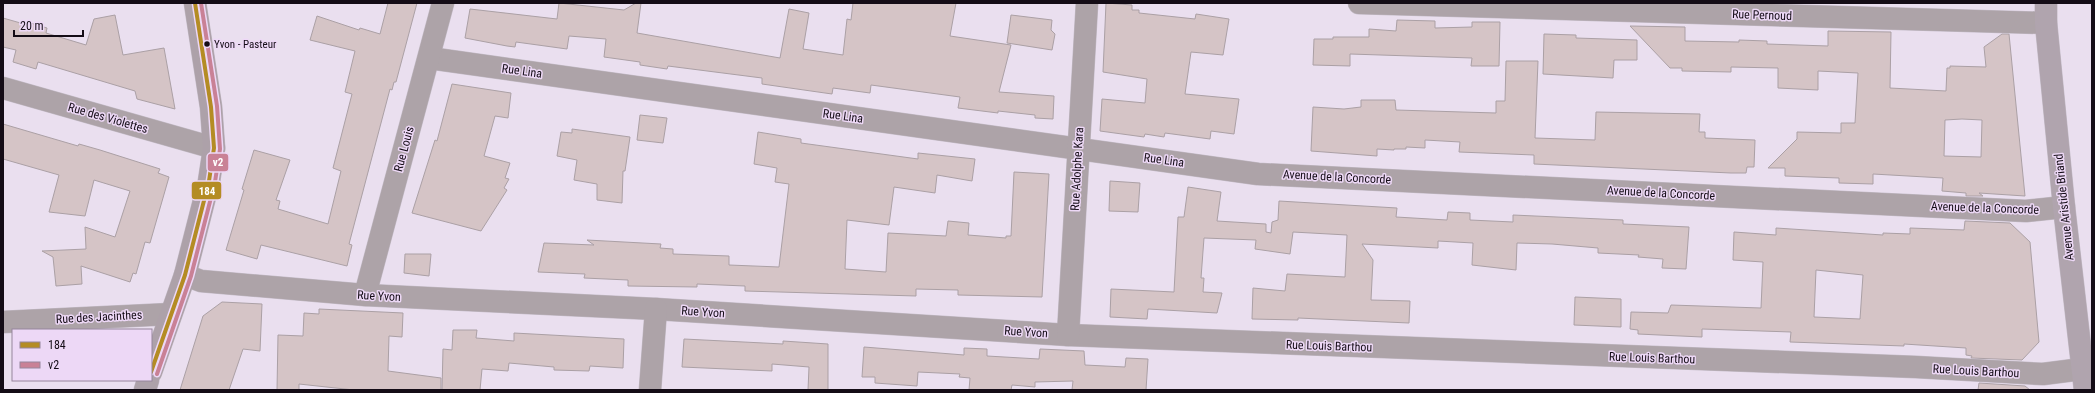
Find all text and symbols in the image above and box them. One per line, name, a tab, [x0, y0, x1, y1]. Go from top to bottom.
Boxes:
street label: Rue Pernoud	[1732, 7, 1792, 23]
scale bar	[14, 12, 83, 38]
text: 20 m	[20, 19, 44, 33]
place label: Yvon - Pasteur	[214, 38, 277, 51]
marker: Yvon - Pasteur	[202, 39, 212, 49]
street label: Rue Lina	[501, 61, 543, 81]
street label: Rue des Violettes	[66, 100, 150, 136]
street label: Rue Lina	[822, 106, 864, 126]
street label: Rue Louis	[391, 125, 417, 173]
street label: Rue Adolphe Kara	[1068, 127, 1086, 211]
street label: Rue Lina	[1143, 150, 1185, 170]
line badge: v2	[207, 153, 229, 172]
street label: Avenue Aristide Briand	[2051, 153, 2077, 261]
text: v2	[213, 156, 224, 169]
street label: Avenue de la Concorde	[1283, 167, 1392, 187]
line badge: 184	[191, 181, 222, 200]
street label: Avenue de la Concorde	[1607, 183, 1716, 203]
text: 184	[199, 185, 216, 198]
street label: Avenue de la Concorde	[1931, 199, 2040, 217]
street label: Rue Yvon	[357, 288, 401, 304]
street label: Rue Yvon	[681, 303, 725, 321]
street label: Rue des Jacinthes	[55, 308, 143, 326]
street label: Rue Yvon	[1004, 323, 1048, 341]
legend	[12, 329, 152, 381]
street label: Rue Louis Barthou	[1286, 337, 1373, 355]
text: 184	[48, 338, 66, 352]
street label: Rue Louis Barthou	[1609, 349, 1696, 367]
text: v2	[48, 358, 59, 372]
street label: Rue Louis Barthou	[1932, 362, 2020, 380]

